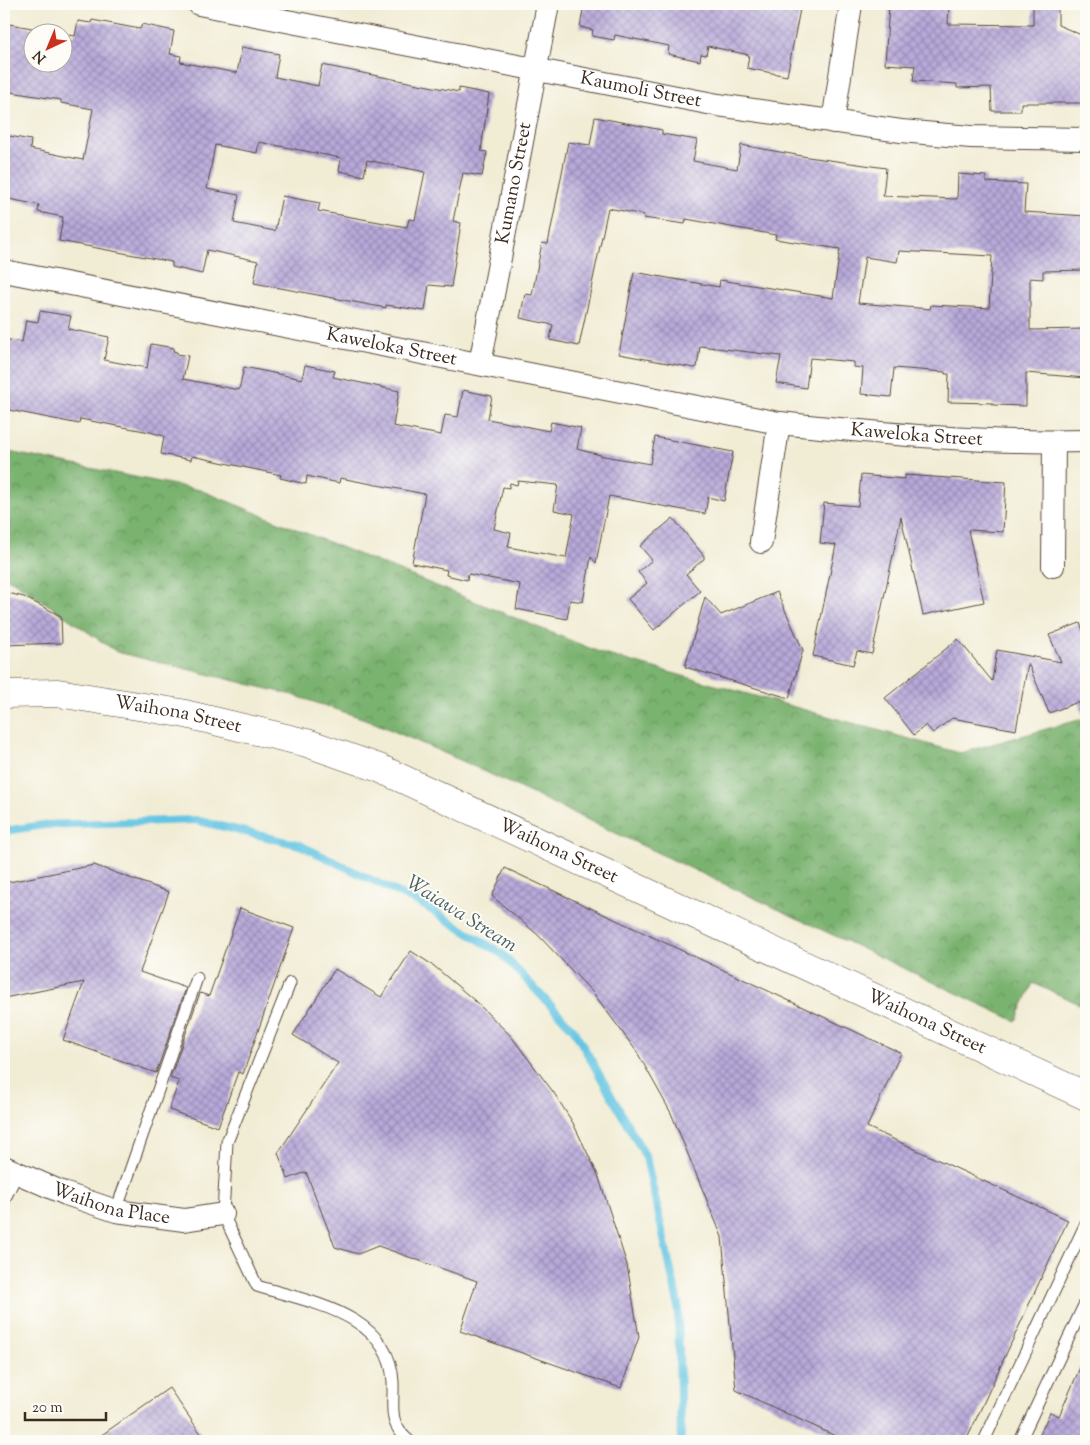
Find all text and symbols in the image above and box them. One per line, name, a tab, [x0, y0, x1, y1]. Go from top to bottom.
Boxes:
north arrow	[22, 22, 72, 72]
text: N	[29, 45, 51, 67]
street label: Kaumoli Street	[578, 65, 704, 115]
street label: Kumano Street	[489, 120, 539, 246]
street label: Kaweloka Street	[324, 321, 460, 373]
street label: Kaweloka Street	[849, 417, 984, 453]
street label: Waihona Street	[113, 689, 245, 741]
street label: Waihona Street	[494, 812, 623, 891]
water label: Waiawa Stream	[400, 869, 522, 961]
street label: Waihona Street	[863, 983, 991, 1062]
street label: Waihona Place	[47, 1176, 172, 1232]
scale bar	[25, 1390, 106, 1422]
text: 20 m	[32, 1398, 63, 1419]

